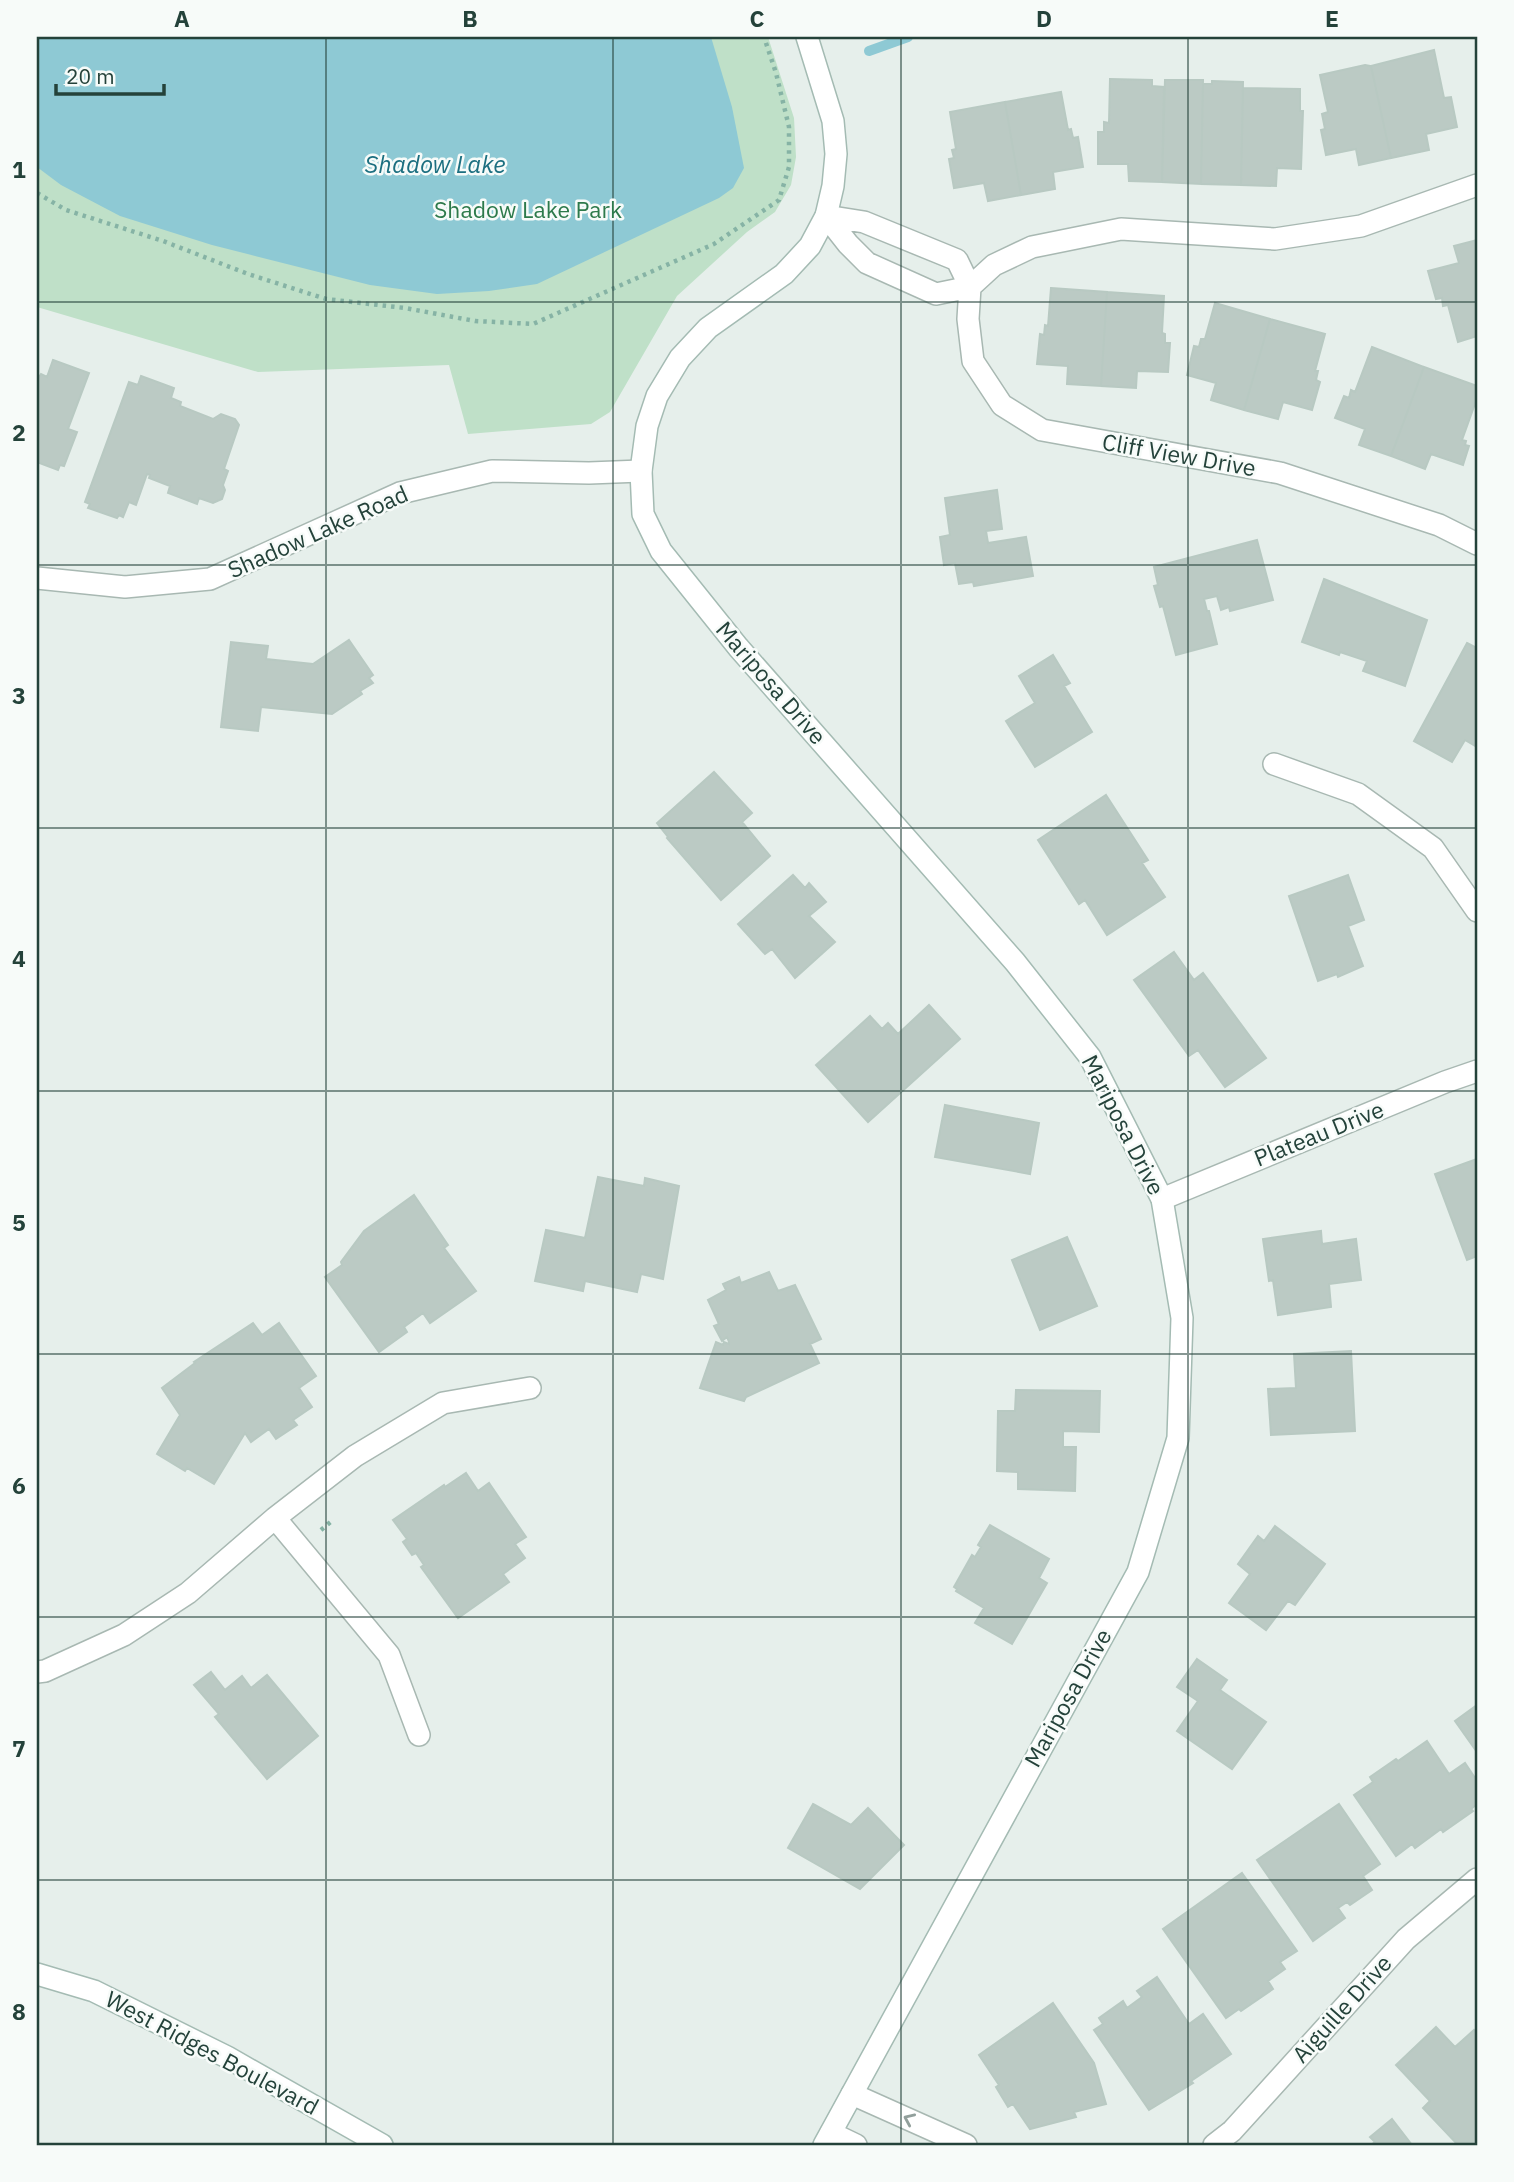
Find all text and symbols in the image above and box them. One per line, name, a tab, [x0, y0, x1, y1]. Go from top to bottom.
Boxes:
text: A	[174, 3, 190, 33]
text: B	[462, 3, 478, 33]
text: C	[750, 3, 765, 33]
text: D	[1036, 3, 1052, 33]
text: E	[1325, 3, 1339, 33]
scale bar	[56, 52, 164, 96]
text: 20 m	[66, 62, 115, 90]
water label: Shadow Lake	[365, 148, 505, 180]
text: 1	[12, 154, 26, 184]
park label: Shadow Lake Park	[434, 194, 622, 224]
text: 2	[12, 417, 26, 447]
street label: Cliff View Drive	[1100, 426, 1258, 482]
street label: Shadow Lake Road	[223, 478, 412, 584]
street label: Mariposa Drive	[710, 615, 833, 750]
text: 3	[12, 680, 26, 710]
text: 4	[12, 943, 26, 973]
street label: Mariposa Drive	[1076, 1049, 1172, 1200]
street label: Plateau Drive	[1249, 1093, 1388, 1173]
text: 5	[12, 1207, 26, 1237]
text: 6	[12, 1470, 26, 1500]
street label: Mariposa Drive	[1017, 1623, 1117, 1772]
text: 7	[12, 1733, 26, 1763]
street label: Aiguille Drive	[1285, 1948, 1398, 2069]
street label: West Ridges Boulevard	[101, 1983, 324, 2121]
text: 8	[12, 1996, 26, 2026]
one-way arrow	[904, 2114, 916, 2128]

